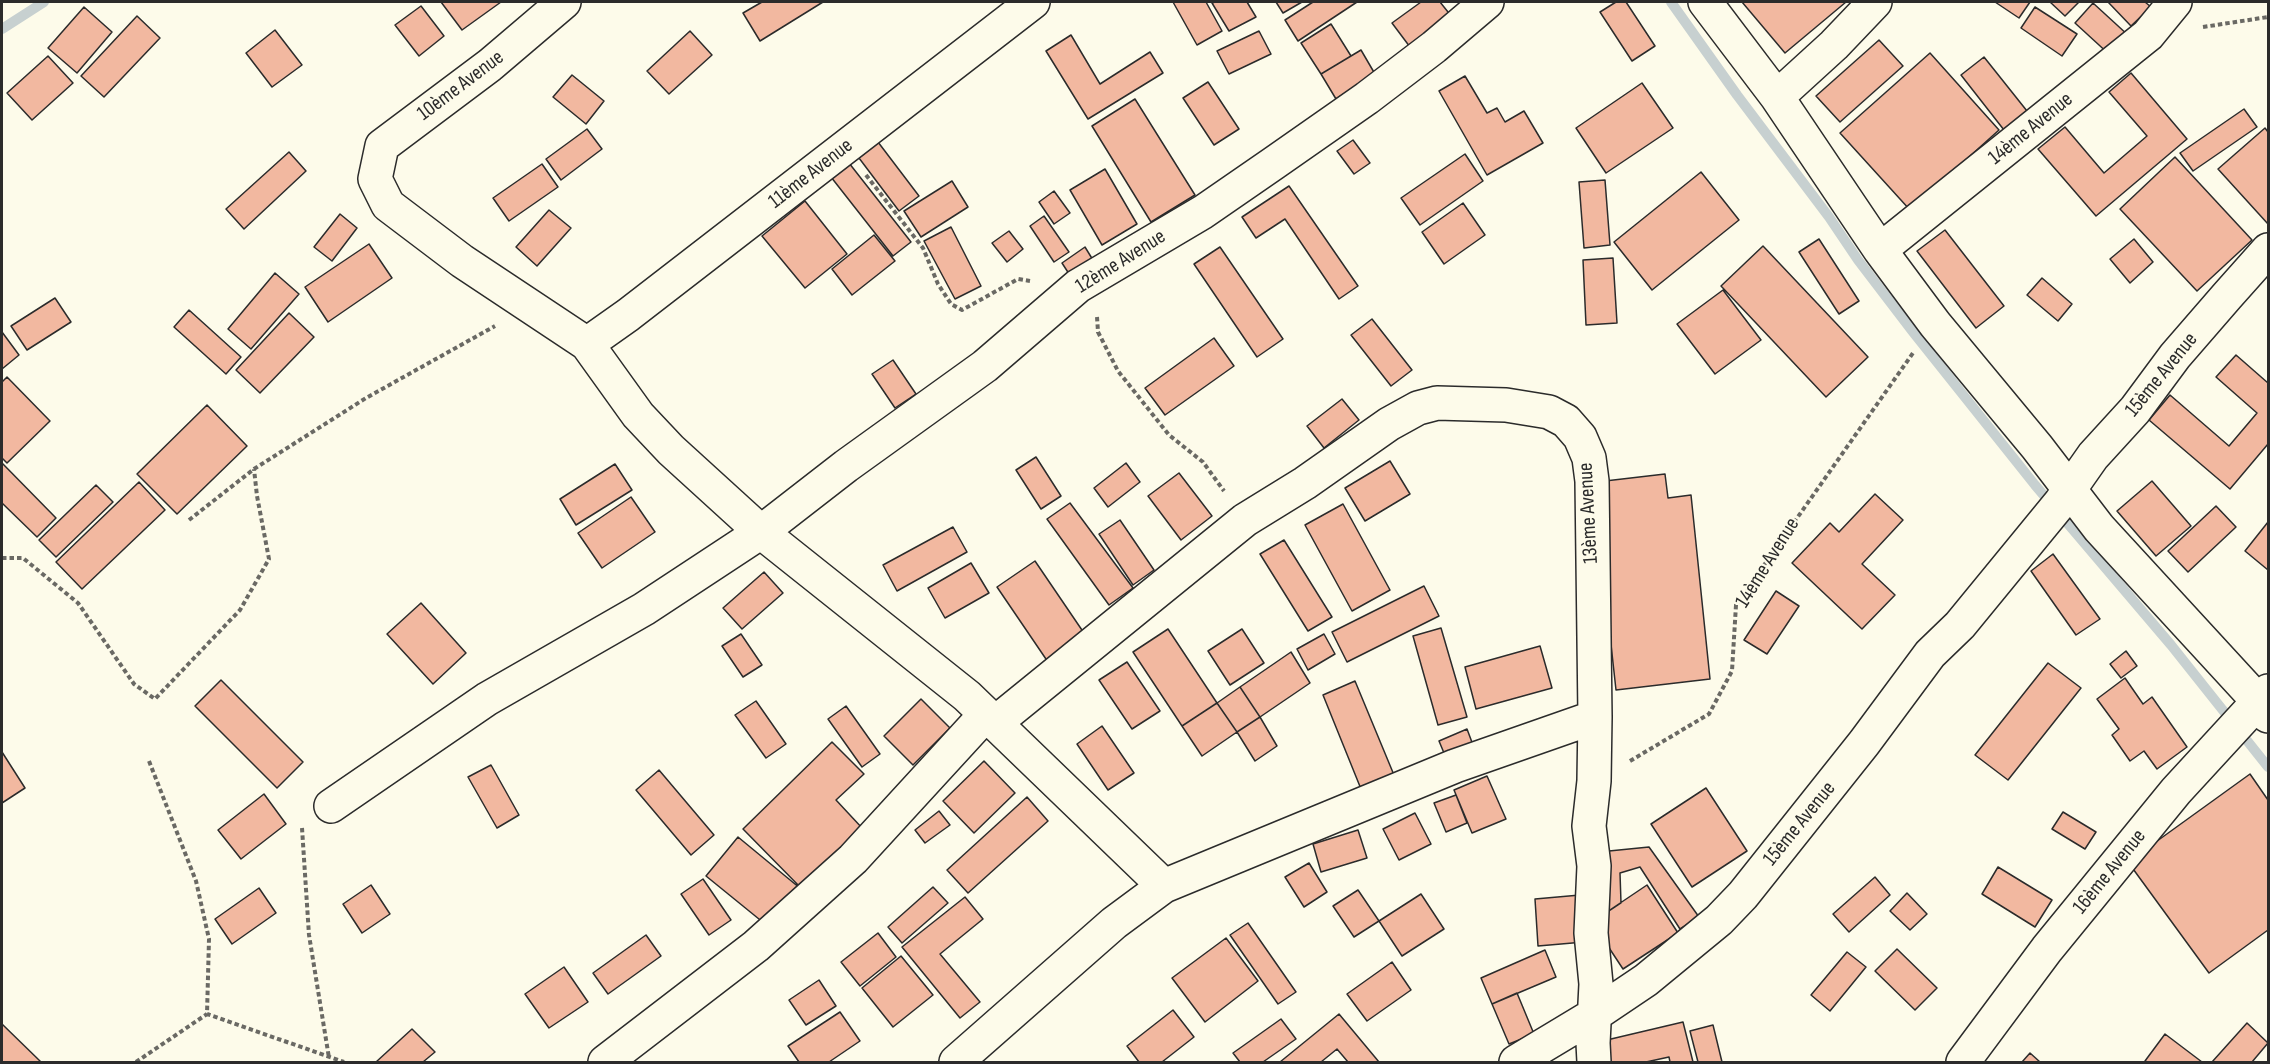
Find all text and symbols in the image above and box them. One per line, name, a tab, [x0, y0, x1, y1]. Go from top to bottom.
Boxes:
street label: 10ème Avenue	[413, 45, 509, 127]
street label: 14ème Avenue	[1984, 87, 2078, 171]
street label: 11ème Avenue	[764, 133, 858, 215]
street label: 12ème Avenue	[1071, 224, 1171, 300]
street label: 15ème Avenue	[2120, 328, 2204, 422]
street label: 13ème Avenue	[1574, 462, 1604, 564]
street label: 14ème Avenue	[1731, 513, 1805, 613]
street label: 15ème Avenue	[1758, 777, 1842, 871]
street label: 16ème Avenue	[2068, 825, 2152, 919]

